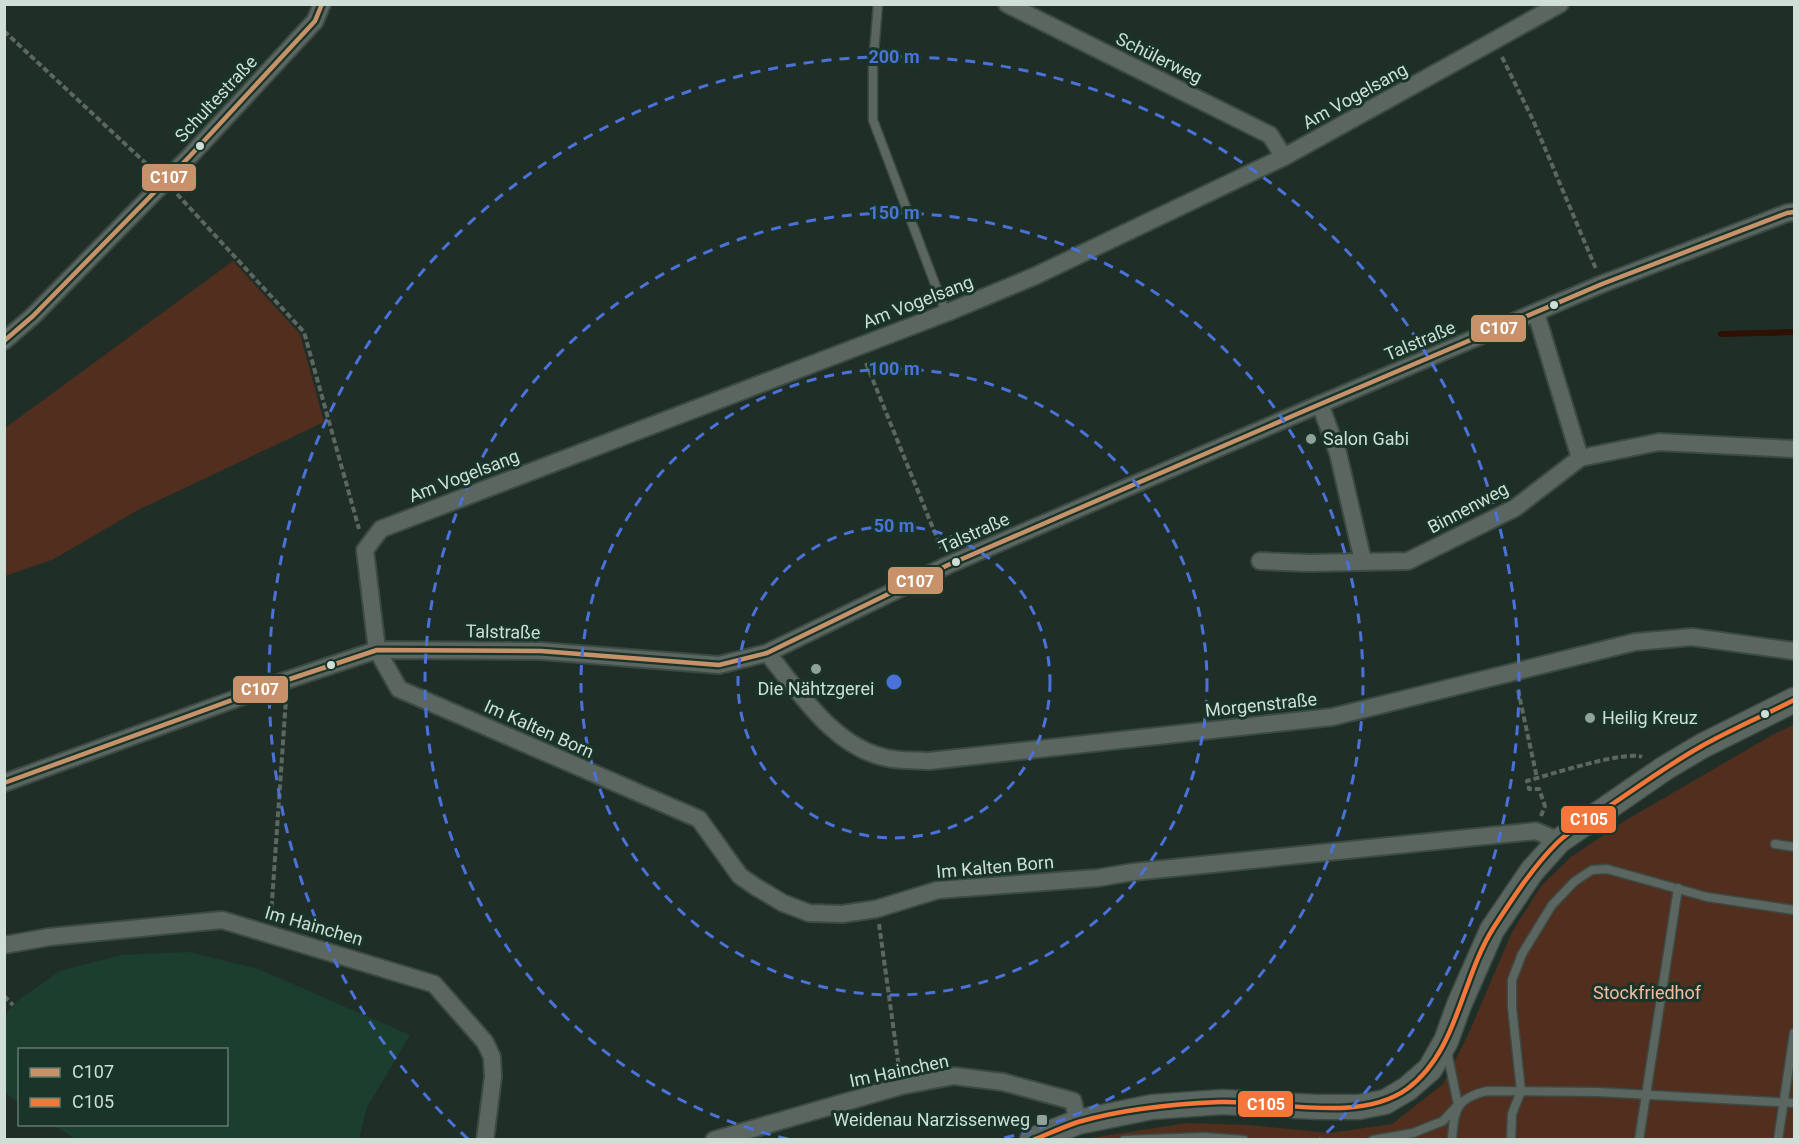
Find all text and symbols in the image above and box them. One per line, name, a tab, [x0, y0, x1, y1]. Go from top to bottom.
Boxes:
street label: Schülerweg	[1113, 28, 1206, 87]
text: 200 m	[868, 46, 920, 67]
street label: Schultestraße	[170, 51, 261, 146]
street label: Am Vogelsang	[1299, 58, 1411, 133]
unlabelled marker	[194, 140, 206, 152]
line badge: C107	[141, 163, 197, 192]
text: C107	[150, 168, 188, 187]
text: 150 m	[868, 202, 920, 223]
street label: Am Vogelsang	[860, 271, 976, 332]
unlabelled marker	[1548, 299, 1560, 311]
line badge: C107	[1470, 314, 1527, 343]
street label: Talstraße	[1381, 316, 1458, 365]
text: C107	[1480, 319, 1518, 338]
text: 100 m	[868, 358, 920, 379]
place label: Salon Gabi	[1323, 428, 1409, 449]
marker: Salon Gabi	[1304, 432, 1318, 446]
street label: Am Vogelsang	[406, 445, 522, 506]
street label: Binnenweg	[1424, 478, 1512, 538]
street label: Talstraße	[935, 508, 1012, 557]
text: 50 m	[874, 515, 914, 536]
unlabelled marker	[950, 556, 962, 568]
line badge: C107	[887, 566, 944, 595]
text: C107	[896, 572, 934, 591]
street label: Talstraße	[465, 620, 541, 643]
unlabelled marker	[325, 659, 337, 671]
marker: Die Nähtzgerei	[809, 662, 823, 676]
centre of rings	[884, 672, 904, 692]
line badge: C107	[232, 675, 289, 704]
place label: Die Nähtzgerei	[758, 678, 874, 699]
text: C107	[241, 680, 279, 699]
street label: Morgenstraße	[1204, 688, 1318, 721]
street label: Im Kalten Born	[481, 695, 597, 762]
place label: Heilig Kreuz	[1602, 707, 1698, 728]
unlabelled marker	[1759, 708, 1771, 720]
marker: Heilig Kreuz	[1583, 711, 1597, 725]
line badge: C105	[1560, 805, 1617, 834]
text: C105	[1570, 810, 1608, 829]
street label: Im Kalten Born	[935, 851, 1055, 882]
street label: Im Hainchen	[263, 902, 366, 950]
park label: Stockfriedhof	[1593, 982, 1702, 1003]
legend	[18, 1048, 228, 1126]
street label: Im Hainchen	[847, 1050, 950, 1091]
text: C107	[72, 1061, 114, 1082]
line badge: C105	[1237, 1090, 1294, 1118]
text: C105	[72, 1091, 114, 1112]
text: C105	[1247, 1095, 1285, 1114]
place label: Weidenau Narzissenweg	[833, 1109, 1030, 1130]
marker: Weidenau Narzissenweg	[1035, 1113, 1049, 1127]

